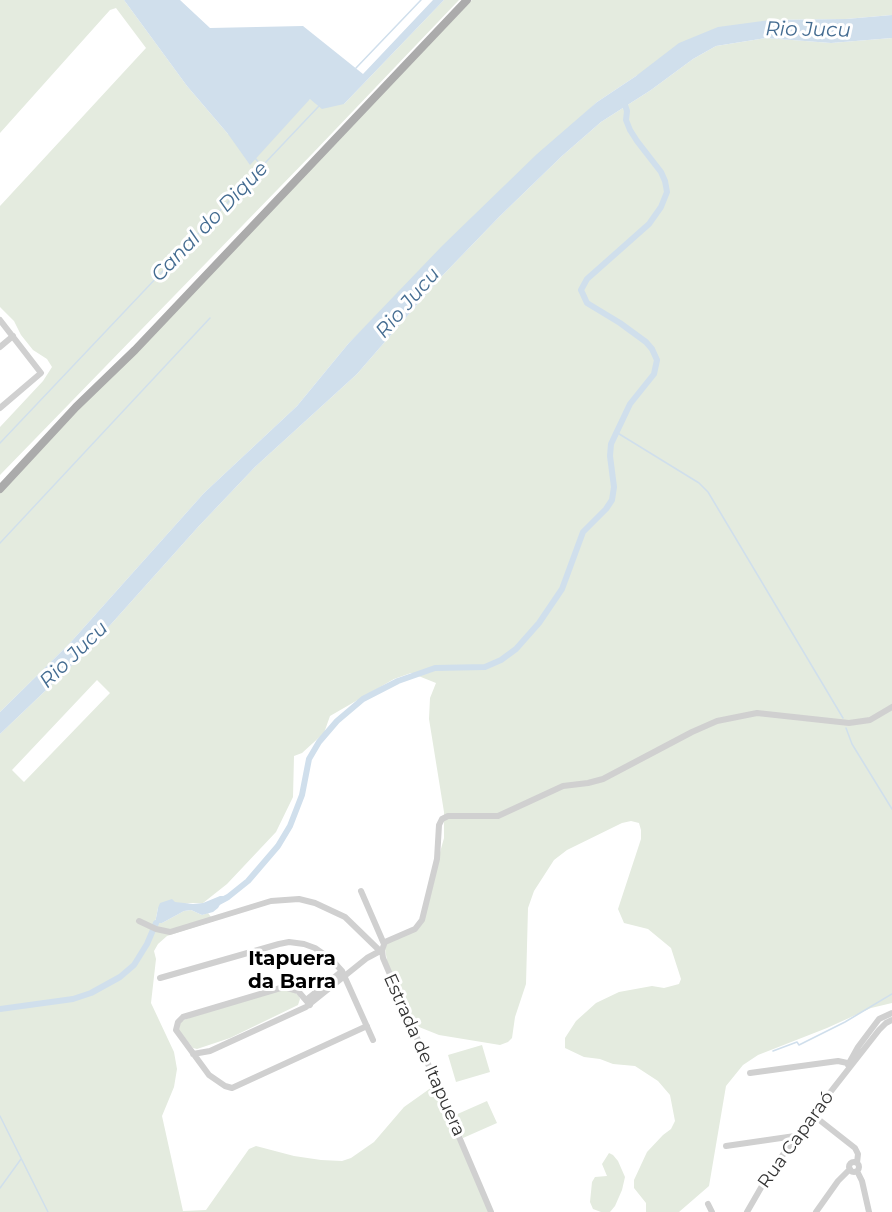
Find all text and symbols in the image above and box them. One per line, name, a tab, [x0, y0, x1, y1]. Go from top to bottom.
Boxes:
water label: Rio Jucu	[765, 17, 851, 43]
water label: Canal do Dique	[147, 157, 273, 287]
water label: Rio Jucu	[371, 263, 445, 343]
water label: Rio Jucu	[35, 617, 113, 693]
district label: Itapuera da Barra	[248, 947, 336, 994]
street label: Estrada de Itapuera	[378, 970, 470, 1140]
street label: Rua Caparaó	[754, 1087, 838, 1193]

